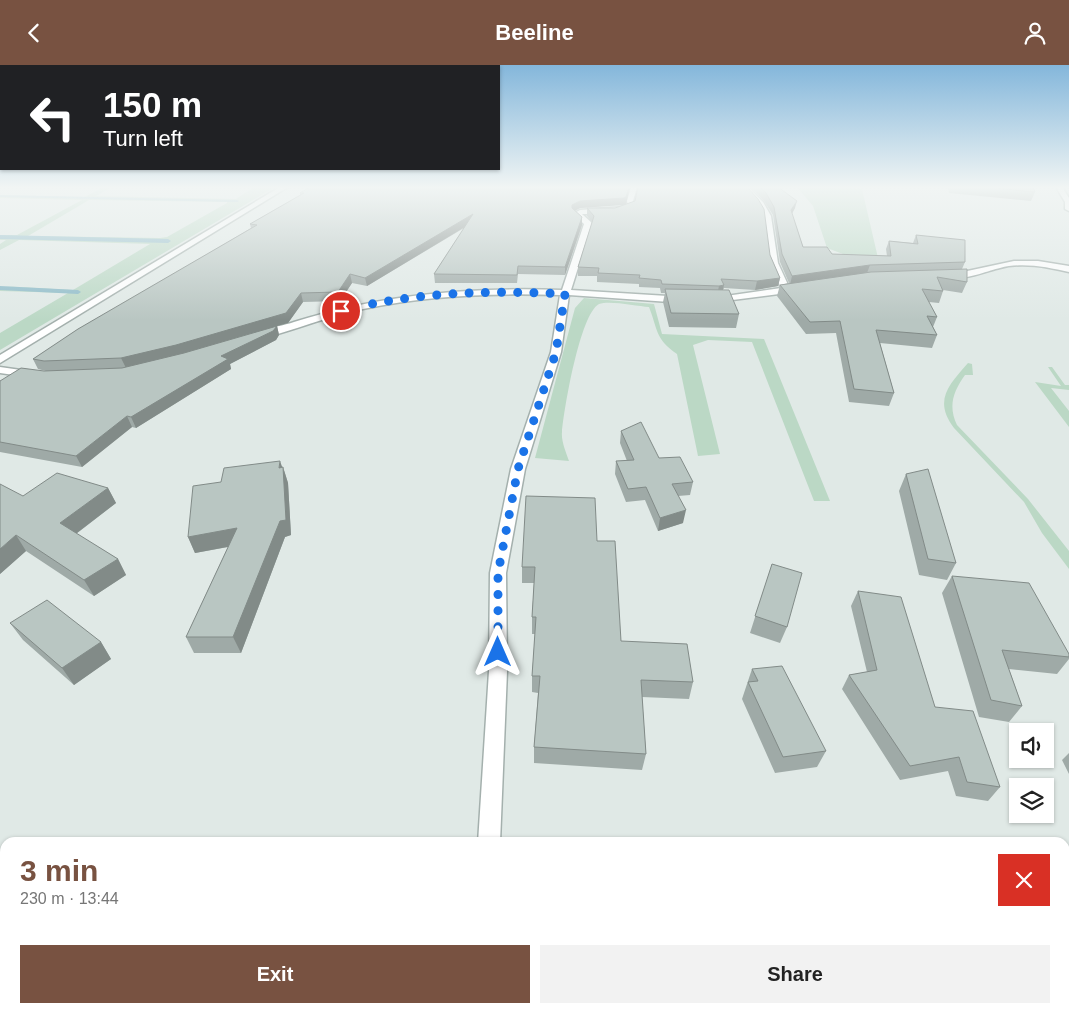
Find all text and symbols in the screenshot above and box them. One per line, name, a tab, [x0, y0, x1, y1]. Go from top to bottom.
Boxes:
icon: back	[20, 19, 48, 47]
icon: person	[1021, 19, 1049, 47]
text: Beeline	[495, 20, 574, 45]
icon: left	[20, 85, 85, 150]
text: 150 m	[103, 85, 202, 124]
text: Turn left	[103, 126, 183, 151]
pin	[320, 290, 362, 332]
icon: arrive	[327, 297, 355, 325]
position arrow	[471, 625, 523, 677]
map controls	[1009, 723, 1054, 823]
button: sound	[1009, 723, 1054, 768]
button: layers	[1009, 778, 1054, 823]
text: 3 min	[20, 854, 98, 887]
button: close	[998, 854, 1050, 906]
text: 230 m · 13:44	[20, 890, 119, 907]
button: Exit	[20, 945, 530, 1003]
button: Share	[540, 945, 1050, 1003]

